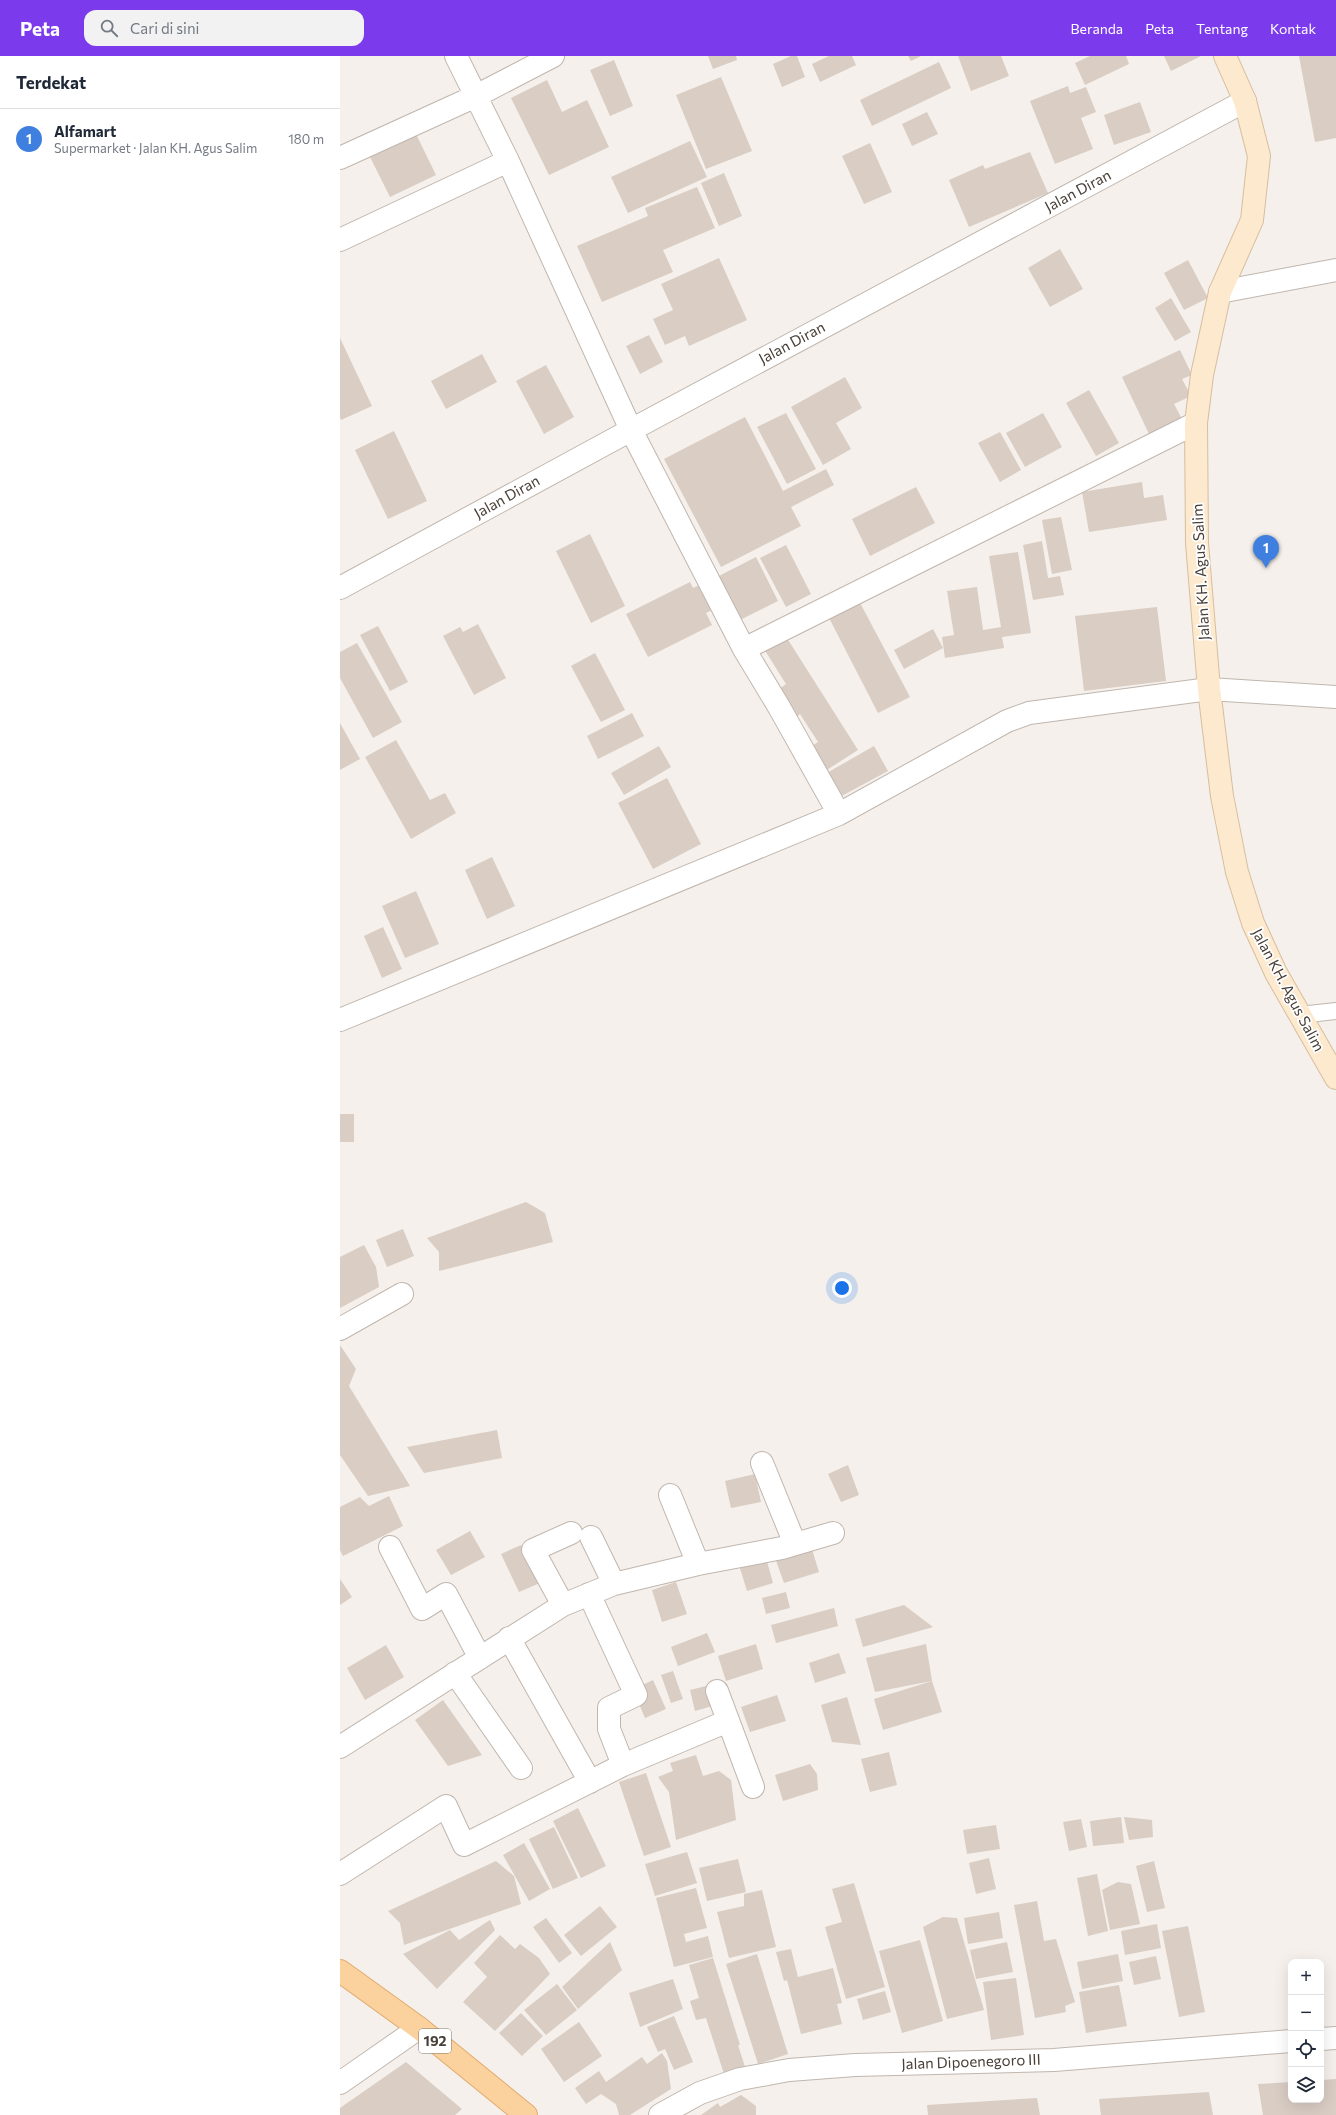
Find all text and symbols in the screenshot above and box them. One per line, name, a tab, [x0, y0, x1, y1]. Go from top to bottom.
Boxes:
search box	[84, 10, 364, 46]
text: Peta	[20, 17, 60, 40]
icon: search	[98, 17, 120, 39]
text: Cari di sini	[130, 19, 199, 37]
text: Beranda	[1071, 20, 1123, 37]
text: Peta	[1145, 20, 1174, 37]
text: Tentang	[1196, 20, 1248, 37]
text: Kontak	[1270, 20, 1316, 37]
text: Terdekat	[16, 72, 86, 93]
text: Alfamart	[54, 122, 116, 140]
text: 1	[26, 131, 32, 147]
text: 180 m	[288, 131, 324, 147]
text: Supermarket · Jalan KH. Agus Salim	[54, 140, 257, 156]
street label: Jalan Diran	[1041, 165, 1114, 215]
street label: Jalan Diran	[755, 317, 828, 367]
street label: Jalan Diran	[470, 471, 543, 522]
street label: Jalan KH. Agus Salim	[1187, 503, 1213, 641]
pin: 1	[1253, 535, 1279, 568]
street label: Jalan KH. Agus Salim	[1249, 925, 1329, 1054]
your location	[832, 1278, 852, 1298]
map controls	[1288, 1959, 1324, 2103]
button: +	[1288, 1959, 1324, 1995]
button: −	[1288, 1995, 1324, 2031]
road number: 192	[419, 2029, 451, 2053]
button: locate	[1288, 2031, 1324, 2067]
street label: Jalan Dipoenegoro III	[901, 2050, 1041, 2072]
button: layers	[1288, 2067, 1324, 2103]

